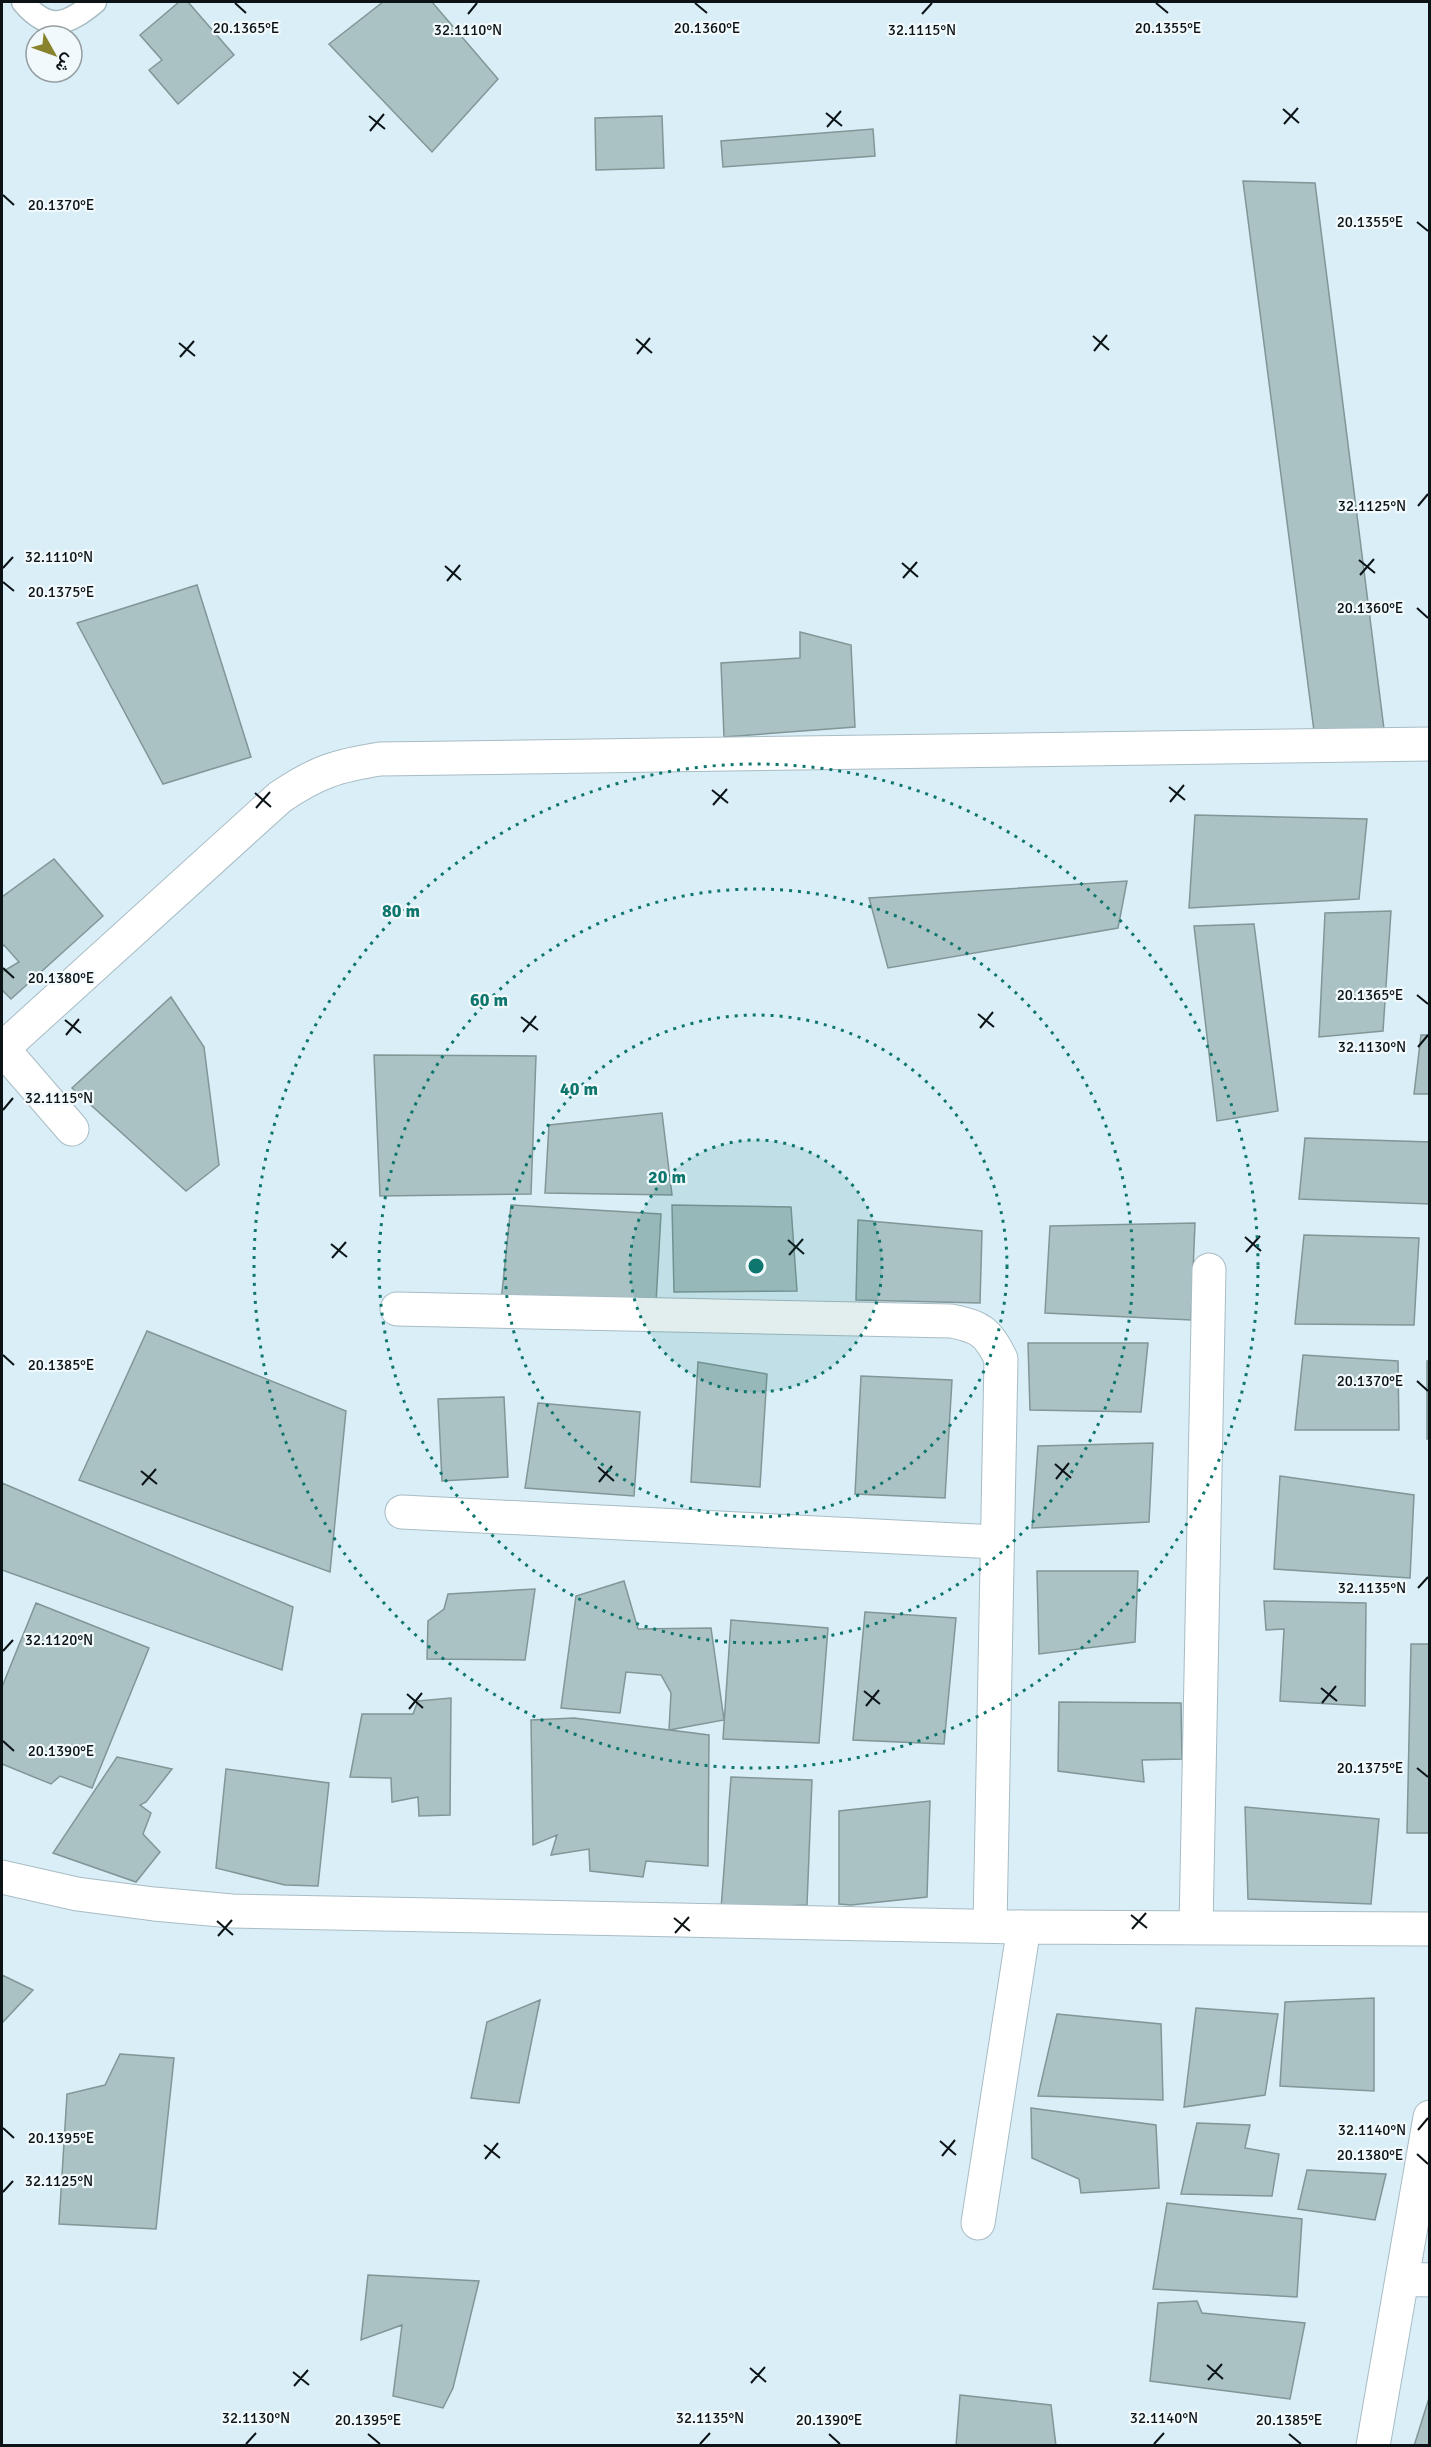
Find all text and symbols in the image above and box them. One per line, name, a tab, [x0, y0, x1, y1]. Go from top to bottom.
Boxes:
text: 20.1365°E	[213, 19, 279, 37]
text: 20.1360°E	[674, 19, 740, 37]
text: 20.1355°E	[1135, 19, 1201, 37]
text: 32.1110°N	[434, 21, 502, 39]
text: 32.1115°N	[888, 21, 956, 39]
north arrow	[24, 24, 84, 84]
text: ش	[51, 49, 79, 77]
text: 20.1370°E	[28, 196, 94, 214]
text: 20.1355°E	[1337, 213, 1403, 231]
text: 32.1125°N	[1338, 497, 1406, 515]
text: 32.1110°N	[25, 548, 93, 566]
text: 20.1375°E	[28, 583, 94, 601]
text: 20.1360°E	[1337, 599, 1403, 617]
text: 80 m	[382, 900, 420, 922]
text: 20.1380°E	[28, 969, 94, 987]
text: 20.1365°E	[1337, 986, 1403, 1004]
text: 60 m	[470, 989, 508, 1011]
text: 32.1130°N	[1338, 1038, 1406, 1056]
text: 40 m	[560, 1078, 598, 1100]
text: 32.1115°N	[25, 1089, 93, 1107]
text: 20 m	[648, 1166, 686, 1188]
centre of rings	[746, 1256, 766, 1276]
text: 20.1385°E	[28, 1356, 94, 1374]
text: 20.1370°E	[1337, 1372, 1403, 1390]
text: 32.1135°N	[1338, 1579, 1406, 1597]
text: 32.1120°N	[25, 1631, 93, 1649]
text: 20.1390°E	[28, 1742, 94, 1760]
text: 20.1375°E	[1337, 1759, 1403, 1777]
text: 32.1140°N	[1338, 2121, 1406, 2139]
text: 20.1395°E	[28, 2129, 94, 2147]
text: 20.1380°E	[1337, 2146, 1403, 2164]
text: 32.1125°N	[25, 2172, 93, 2190]
text: 32.1130°N	[222, 2409, 290, 2427]
text: 32.1135°N	[676, 2409, 744, 2427]
text: 32.1140°N	[1130, 2409, 1198, 2427]
text: 20.1395°E	[335, 2411, 401, 2429]
text: 20.1390°E	[796, 2411, 862, 2429]
text: 20.1385°E	[1256, 2411, 1322, 2429]

